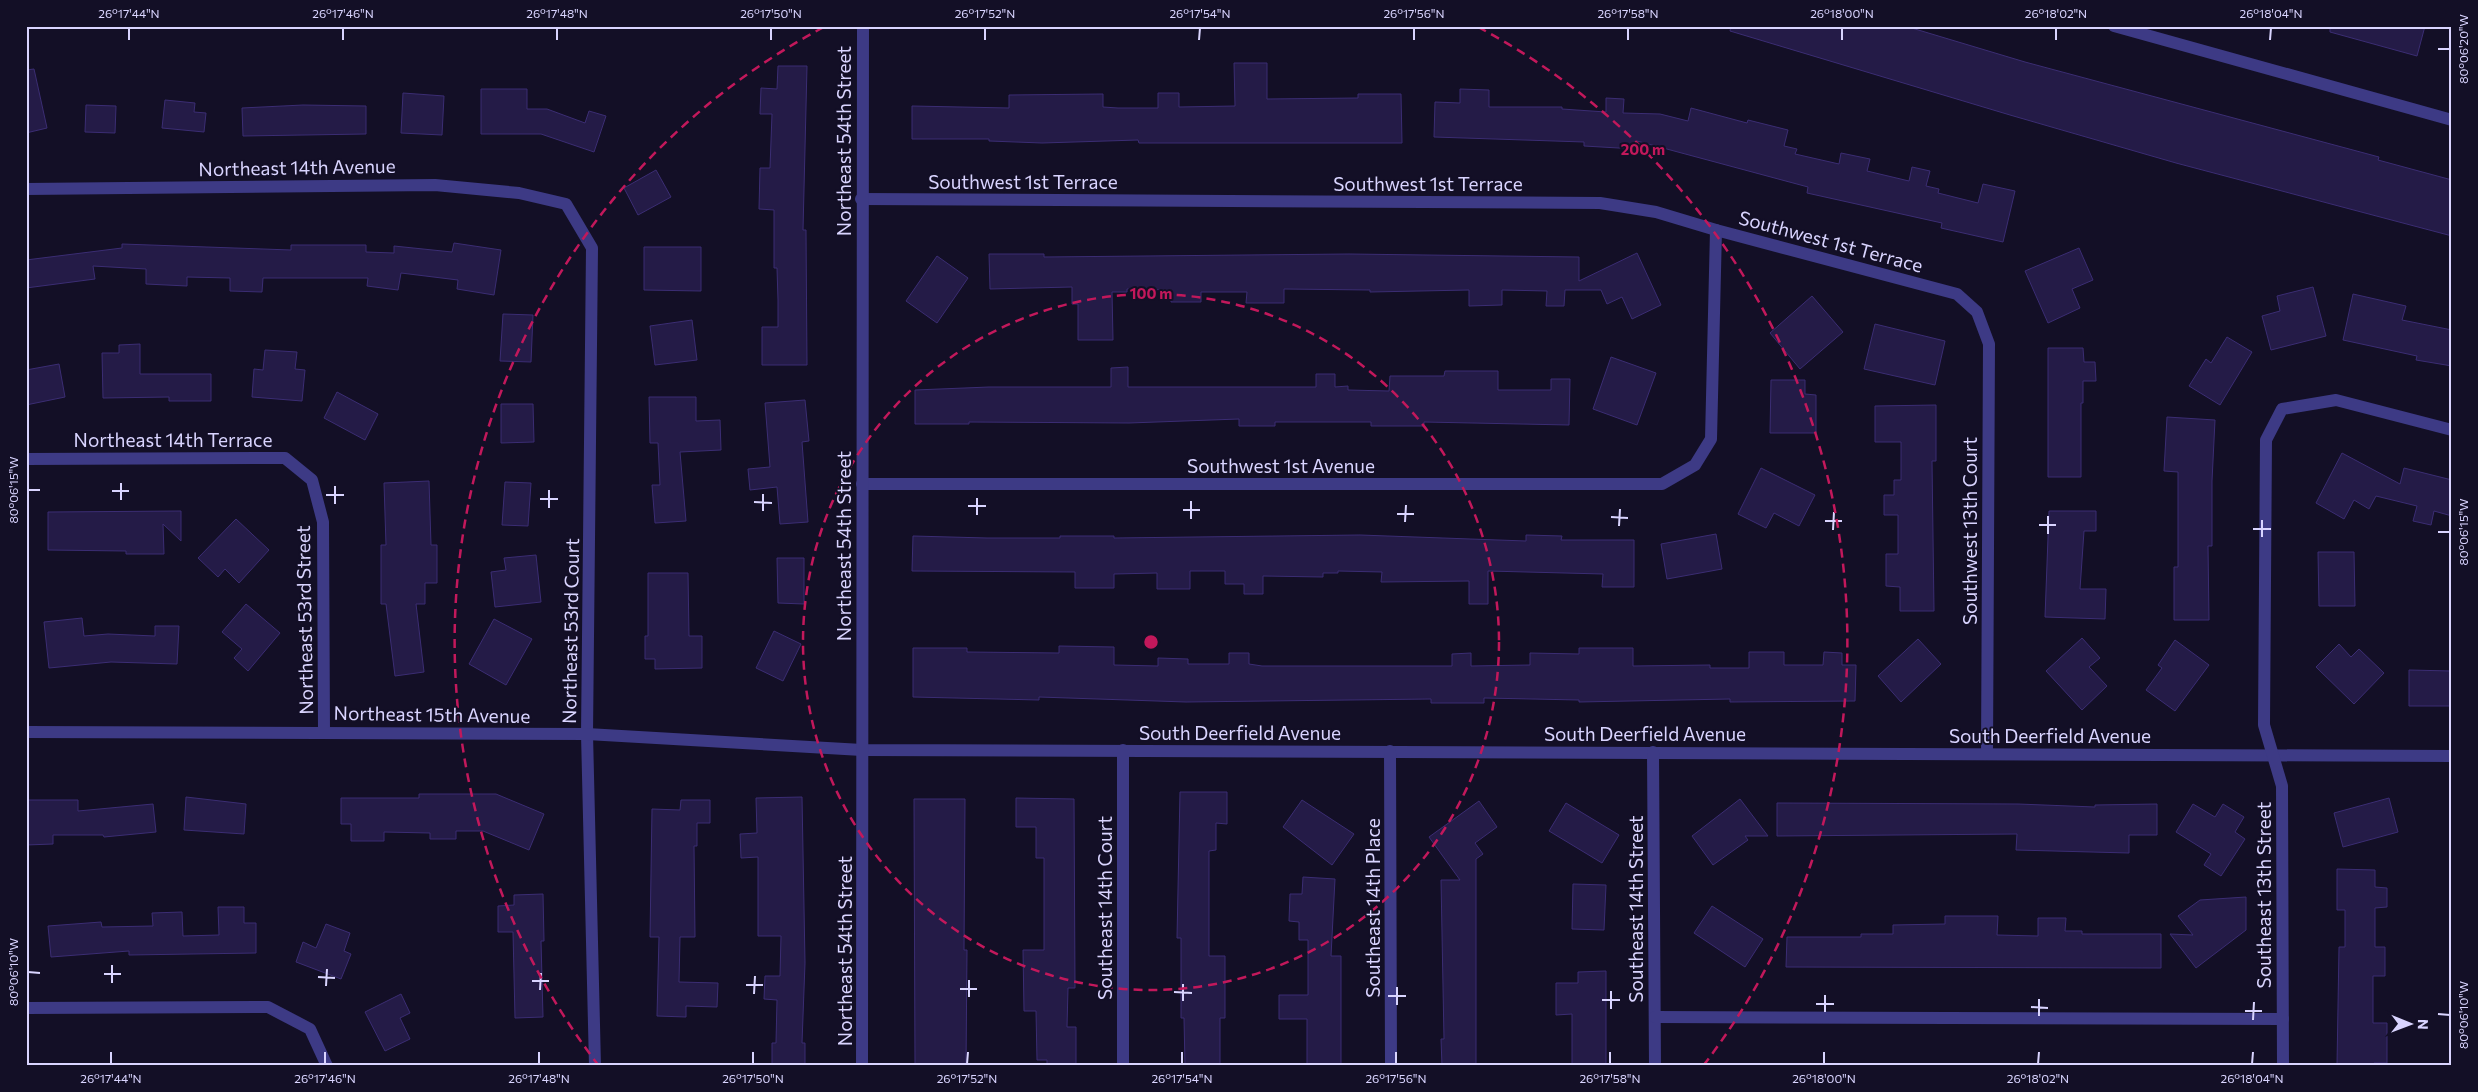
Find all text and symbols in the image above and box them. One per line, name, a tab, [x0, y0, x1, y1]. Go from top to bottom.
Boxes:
text: 26°17'44"N	[98, 6, 160, 20]
text: 26°17'46"N	[312, 6, 374, 20]
text: 26°17'48"N	[526, 6, 588, 20]
text: 26°17'50"N	[740, 6, 802, 20]
text: 26°17'52"N	[955, 6, 1015, 20]
text: 26°17'54"N	[1169, 6, 1231, 20]
text: 26°17'56"N	[1383, 6, 1445, 20]
text: 26°17'58"N	[1597, 6, 1659, 20]
text: 26°18'00"N	[1810, 6, 1874, 20]
text: 26°18'02"N	[2025, 6, 2087, 20]
text: 26°18'04"N	[2240, 6, 2302, 20]
text: 80°06'20"W	[2456, 14, 2470, 84]
street label: Northeast 54th Street	[832, 46, 855, 236]
text: 200 m	[1621, 140, 1665, 158]
street label: Northeast 14th Avenue	[198, 154, 396, 180]
street label: Southwest 1st Terrace	[928, 170, 1118, 193]
street label: Southwest 1st Terrace	[1333, 172, 1523, 195]
street label: Southwest 1st Terrace	[1736, 205, 1926, 277]
text: 100 m	[1130, 284, 1172, 302]
street label: Northeast 14th Terrace	[74, 428, 272, 451]
street label: Southwest 13th Court	[1958, 437, 1981, 625]
street label: Northeast 54th Street	[832, 451, 855, 641]
street label: Southwest 1st Avenue	[1187, 454, 1375, 477]
text: 80°06'15"W	[6, 457, 20, 524]
text: 80°06'15"W	[2456, 499, 2470, 566]
street label: Northeast 53rd Street	[291, 525, 317, 715]
street label: Northeast 53rd Court	[557, 538, 583, 724]
centre of rings	[1142, 633, 1160, 651]
street label: Northeast 15th Avenue	[334, 701, 530, 727]
street label: South Deerfield Avenue	[1139, 721, 1341, 744]
street label: South Deerfield Avenue	[1544, 722, 1746, 745]
street label: South Deerfield Avenue	[1949, 724, 2151, 747]
street label: Southeast 13th Street	[2252, 801, 2275, 988]
street label: Southeast 14th Street	[1624, 815, 1647, 1003]
street label: Southeast 14th Court	[1093, 816, 1116, 1000]
street label: Southeast 14th Place	[1361, 818, 1384, 998]
street label: Northeast 54th Street	[833, 856, 856, 1046]
text: 80°06'10"W	[6, 938, 20, 1006]
text: 80°06'10"W	[2456, 981, 2470, 1049]
north arrow	[2386, 1000, 2436, 1050]
text: N	[2415, 1019, 2432, 1030]
text: 26°17'44"N	[80, 1071, 142, 1085]
text: 26°17'46"N	[294, 1071, 356, 1085]
text: 26°17'48"N	[508, 1071, 570, 1085]
text: 26°17'50"N	[722, 1071, 784, 1085]
text: 26°17'52"N	[937, 1071, 997, 1085]
text: 26°17'54"N	[1151, 1071, 1213, 1085]
text: 26°17'56"N	[1365, 1071, 1427, 1085]
text: 26°17'58"N	[1579, 1071, 1641, 1085]
text: 26°18'00"N	[1792, 1071, 1856, 1085]
text: 26°18'02"N	[2007, 1071, 2069, 1085]
text: 26°18'04"N	[2221, 1071, 2283, 1085]

